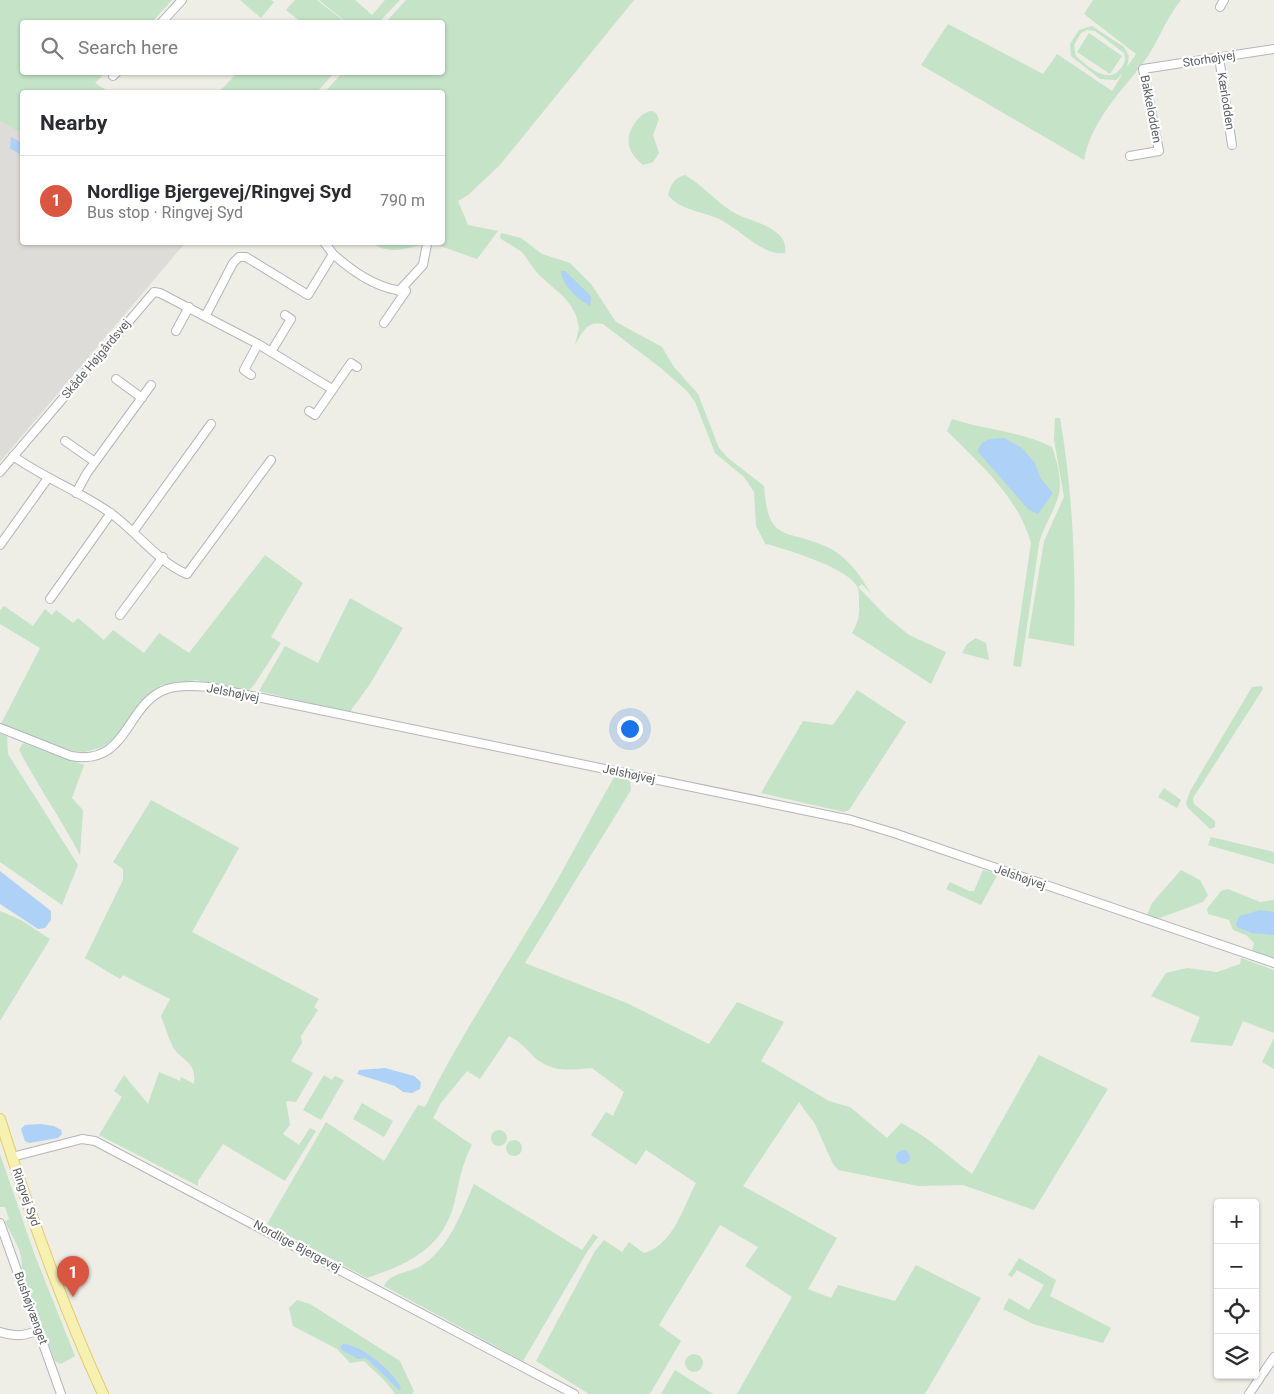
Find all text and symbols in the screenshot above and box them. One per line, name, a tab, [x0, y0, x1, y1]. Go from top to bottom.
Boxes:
search box	[20, 20, 445, 75]
icon: search	[38, 34, 66, 62]
text: Search here	[78, 36, 178, 59]
street label: Storhøjvej	[1182, 48, 1236, 70]
street label: Kærlodden	[1215, 71, 1237, 131]
street label: Bakkelodden	[1138, 74, 1164, 144]
text: Nearby	[40, 111, 107, 135]
text: Nordlige Bjergevej/Ringvej Syd	[87, 180, 351, 203]
text: 1	[51, 191, 61, 210]
text: 790 m	[380, 191, 425, 210]
text: Bus stop · Ringvej Syd	[87, 203, 243, 222]
street label: Skåde Højgårdsvej	[59, 316, 133, 402]
street label: Jelshøjvej	[205, 681, 261, 705]
your location	[617, 716, 643, 742]
street label: Jelshøjvej	[601, 762, 657, 786]
street label: Jelshøjvej	[992, 862, 1048, 892]
street label: Ringvej Syd	[9, 1166, 43, 1228]
map controls	[1214, 1199, 1259, 1379]
button: +	[1214, 1199, 1259, 1244]
street label: Nordlige Bjergevej	[251, 1217, 343, 1275]
button: −	[1214, 1244, 1259, 1289]
pin: 1	[57, 1256, 89, 1297]
street label: Bushøjvænget	[11, 1270, 51, 1346]
button: locate	[1214, 1289, 1259, 1334]
button: layers	[1214, 1334, 1259, 1379]

